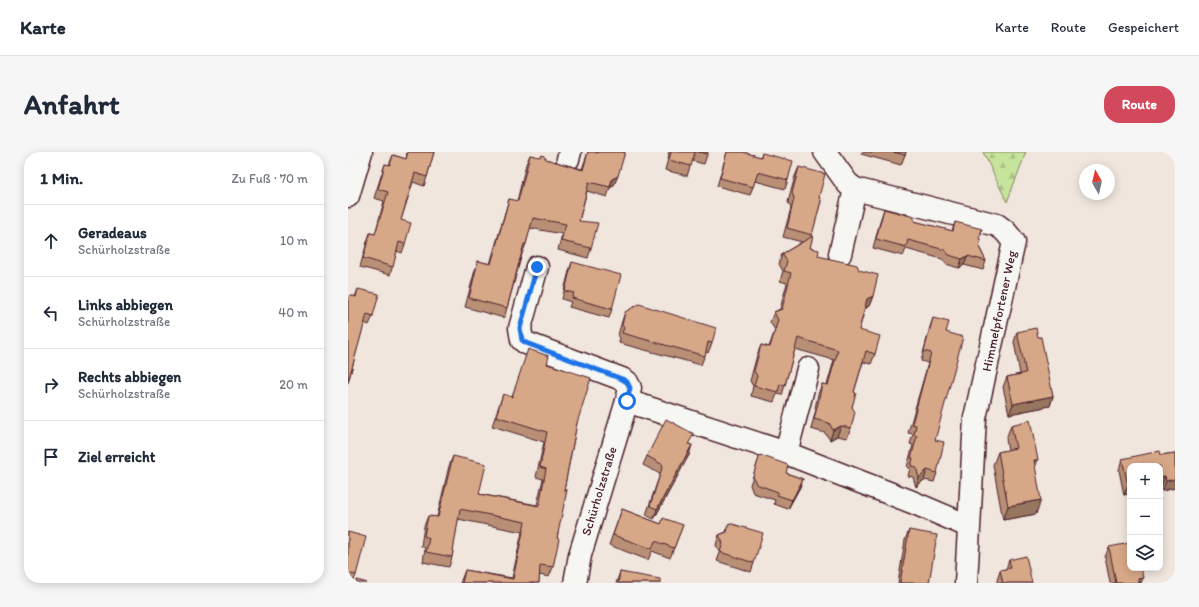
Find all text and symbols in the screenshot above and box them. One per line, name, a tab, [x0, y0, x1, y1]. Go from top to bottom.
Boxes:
text: Karte	[20, 16, 66, 39]
text: Karte	[995, 19, 1029, 36]
text: Route	[1051, 19, 1086, 36]
text: Gespeichert	[1108, 19, 1179, 36]
button: Route	[1104, 86, 1175, 123]
text: Anfahrt	[24, 87, 119, 121]
north arrow	[1079, 164, 1115, 200]
text: 1 Min.	[40, 168, 83, 188]
text: Zu Fuß · 70 m	[231, 171, 308, 186]
text: Geradeaus	[78, 224, 147, 242]
icon: ahead	[40, 230, 62, 252]
text: 10 m	[280, 233, 308, 248]
text: Schürholzstraße	[78, 242, 170, 257]
street label: Himmelpfortener Weg	[979, 249, 1019, 373]
route end	[528, 258, 546, 276]
text: Links abbiegen	[78, 296, 173, 314]
icon: left	[40, 302, 62, 324]
text: 40 m	[278, 305, 308, 320]
text: Schürholzstraße	[78, 314, 170, 329]
text: Rechts abbiegen	[78, 368, 181, 386]
icon: right	[40, 374, 62, 396]
text: 20 m	[279, 377, 308, 392]
text: Schürholzstraße	[78, 386, 170, 401]
route start	[618, 392, 636, 410]
street label: Schürholzstraße	[578, 445, 620, 537]
icon: arrive	[40, 446, 62, 468]
text: Ziel erreicht	[78, 448, 155, 466]
map controls	[1127, 463, 1163, 571]
button: +	[1127, 463, 1163, 499]
button: −	[1127, 499, 1163, 535]
button: layers	[1127, 535, 1163, 571]

